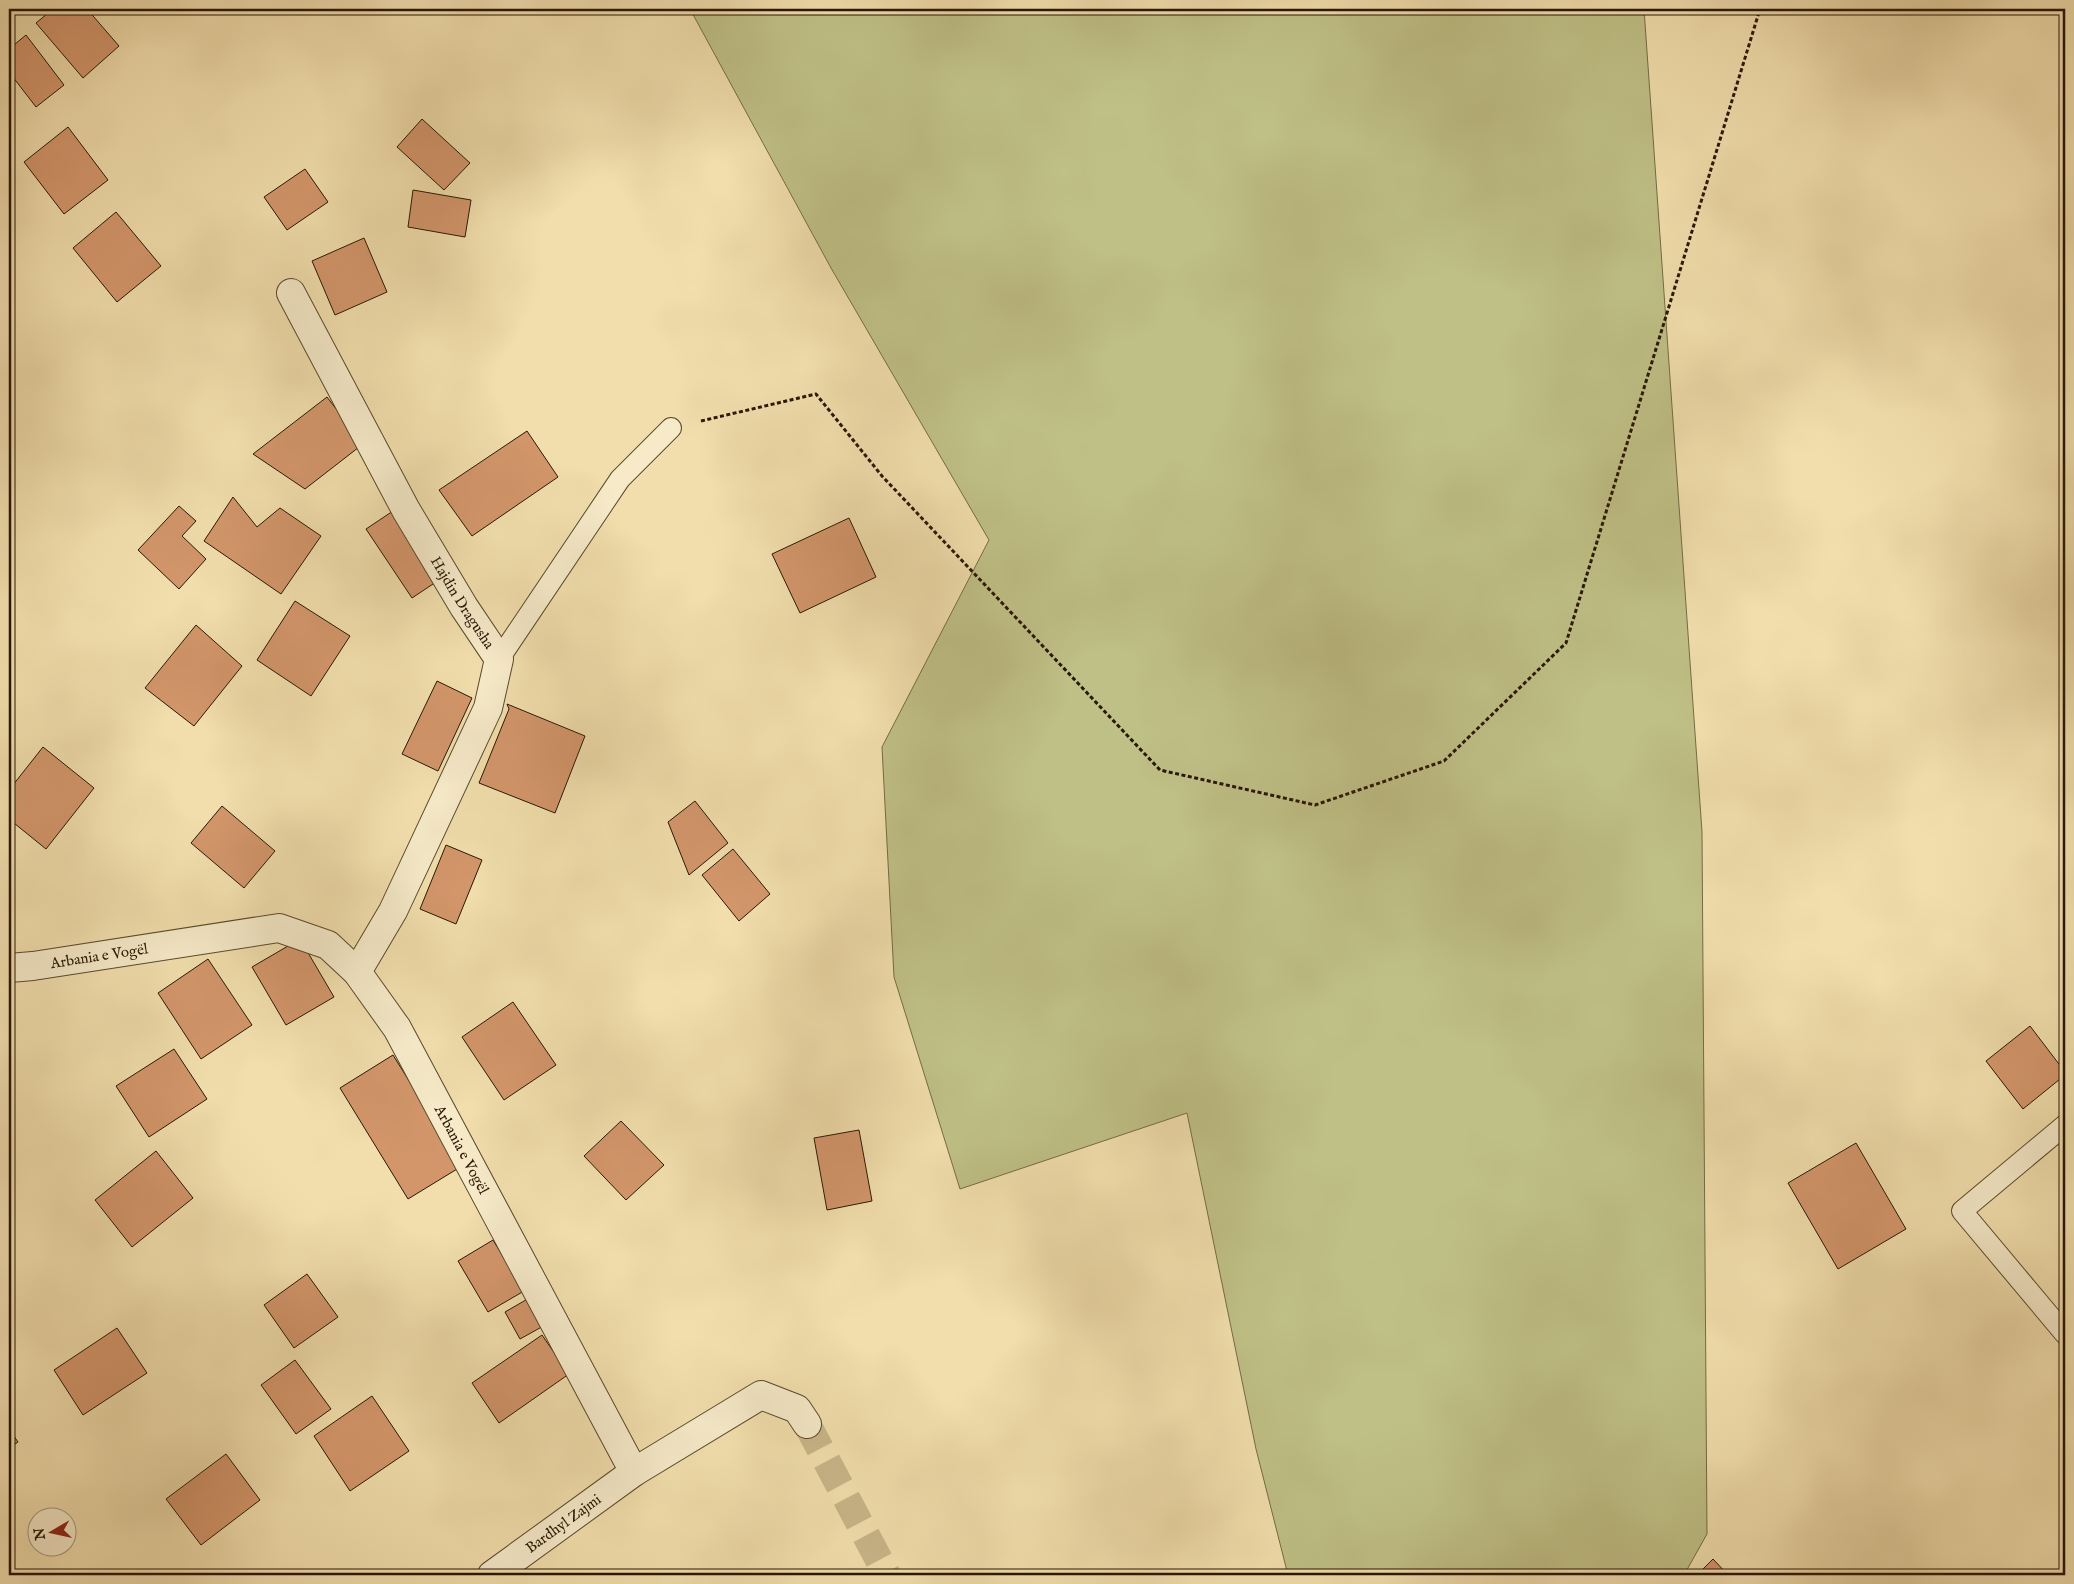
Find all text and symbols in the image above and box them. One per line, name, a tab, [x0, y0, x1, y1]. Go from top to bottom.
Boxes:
street label: Hajdin Dragusha	[426, 553, 499, 653]
street label: Arbania e Vogël	[48, 939, 150, 973]
street label: Arbania e Vogël	[430, 1101, 494, 1198]
street label: Bardhyl Zajmi	[522, 1490, 605, 1557]
north arrow	[28, 1506, 78, 1556]
text: N	[30, 1526, 50, 1542]

